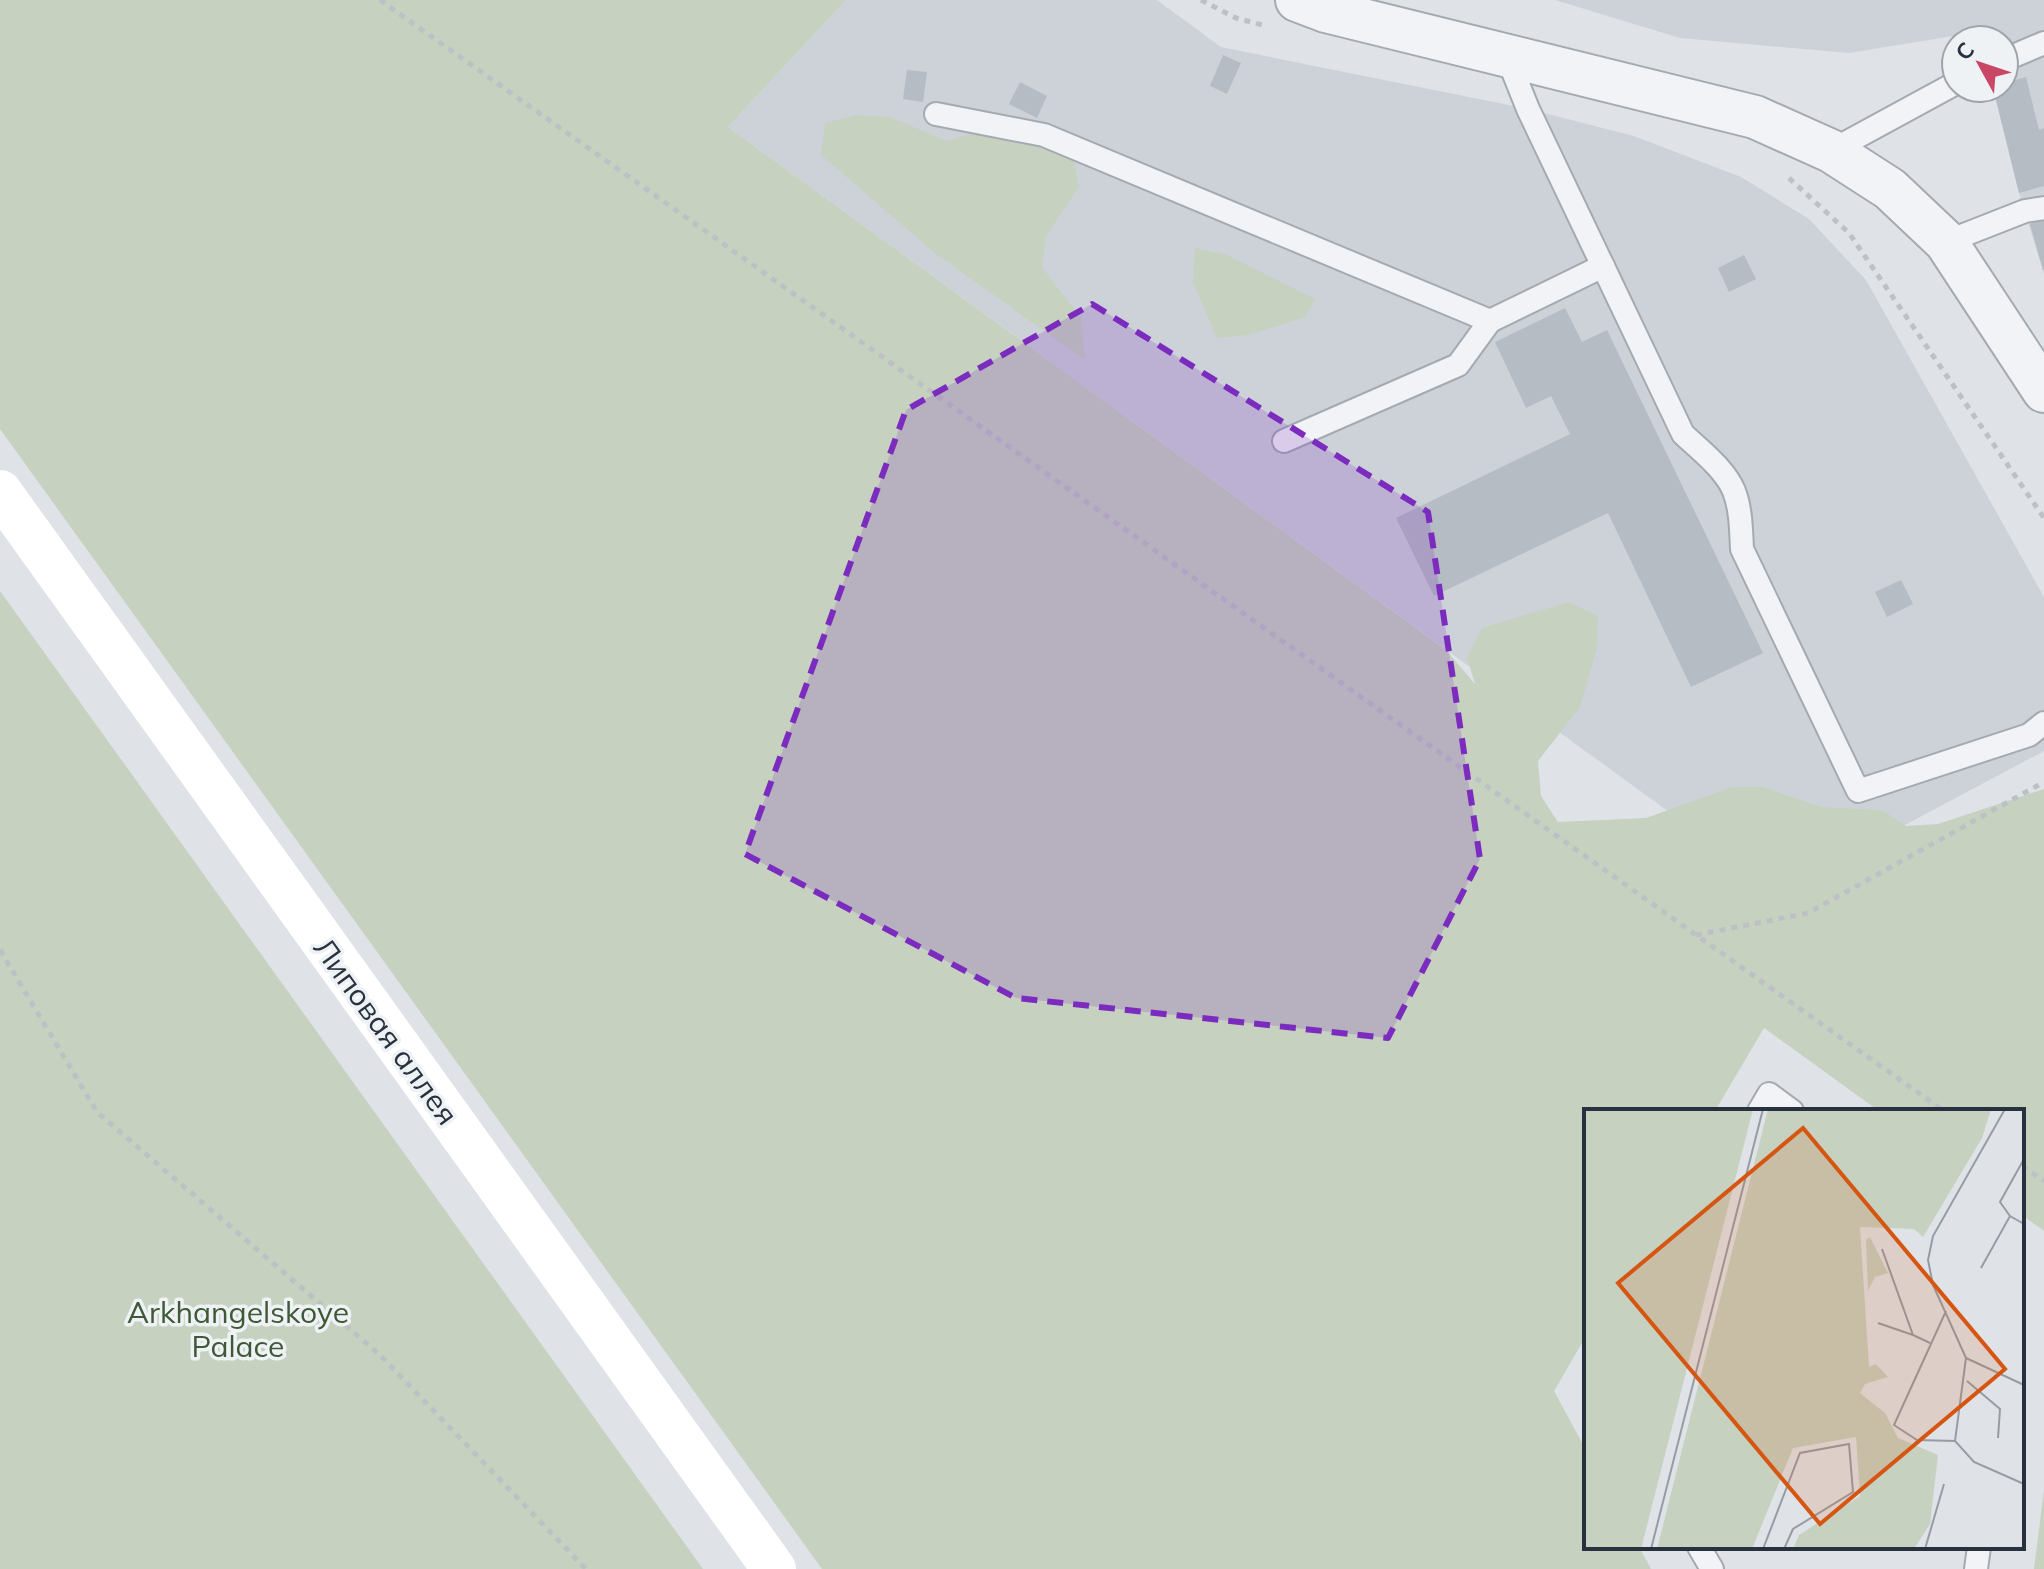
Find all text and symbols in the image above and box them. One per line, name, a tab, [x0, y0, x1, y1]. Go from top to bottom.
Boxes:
north arrow	[1940, 24, 2020, 104]
text: С	[1949, 36, 1980, 66]
street label: Липовая аллея	[305, 930, 467, 1132]
inset map	[1584, 1109, 2024, 1549]
park label: Arkhangelskoye Palace	[127, 1293, 349, 1365]

